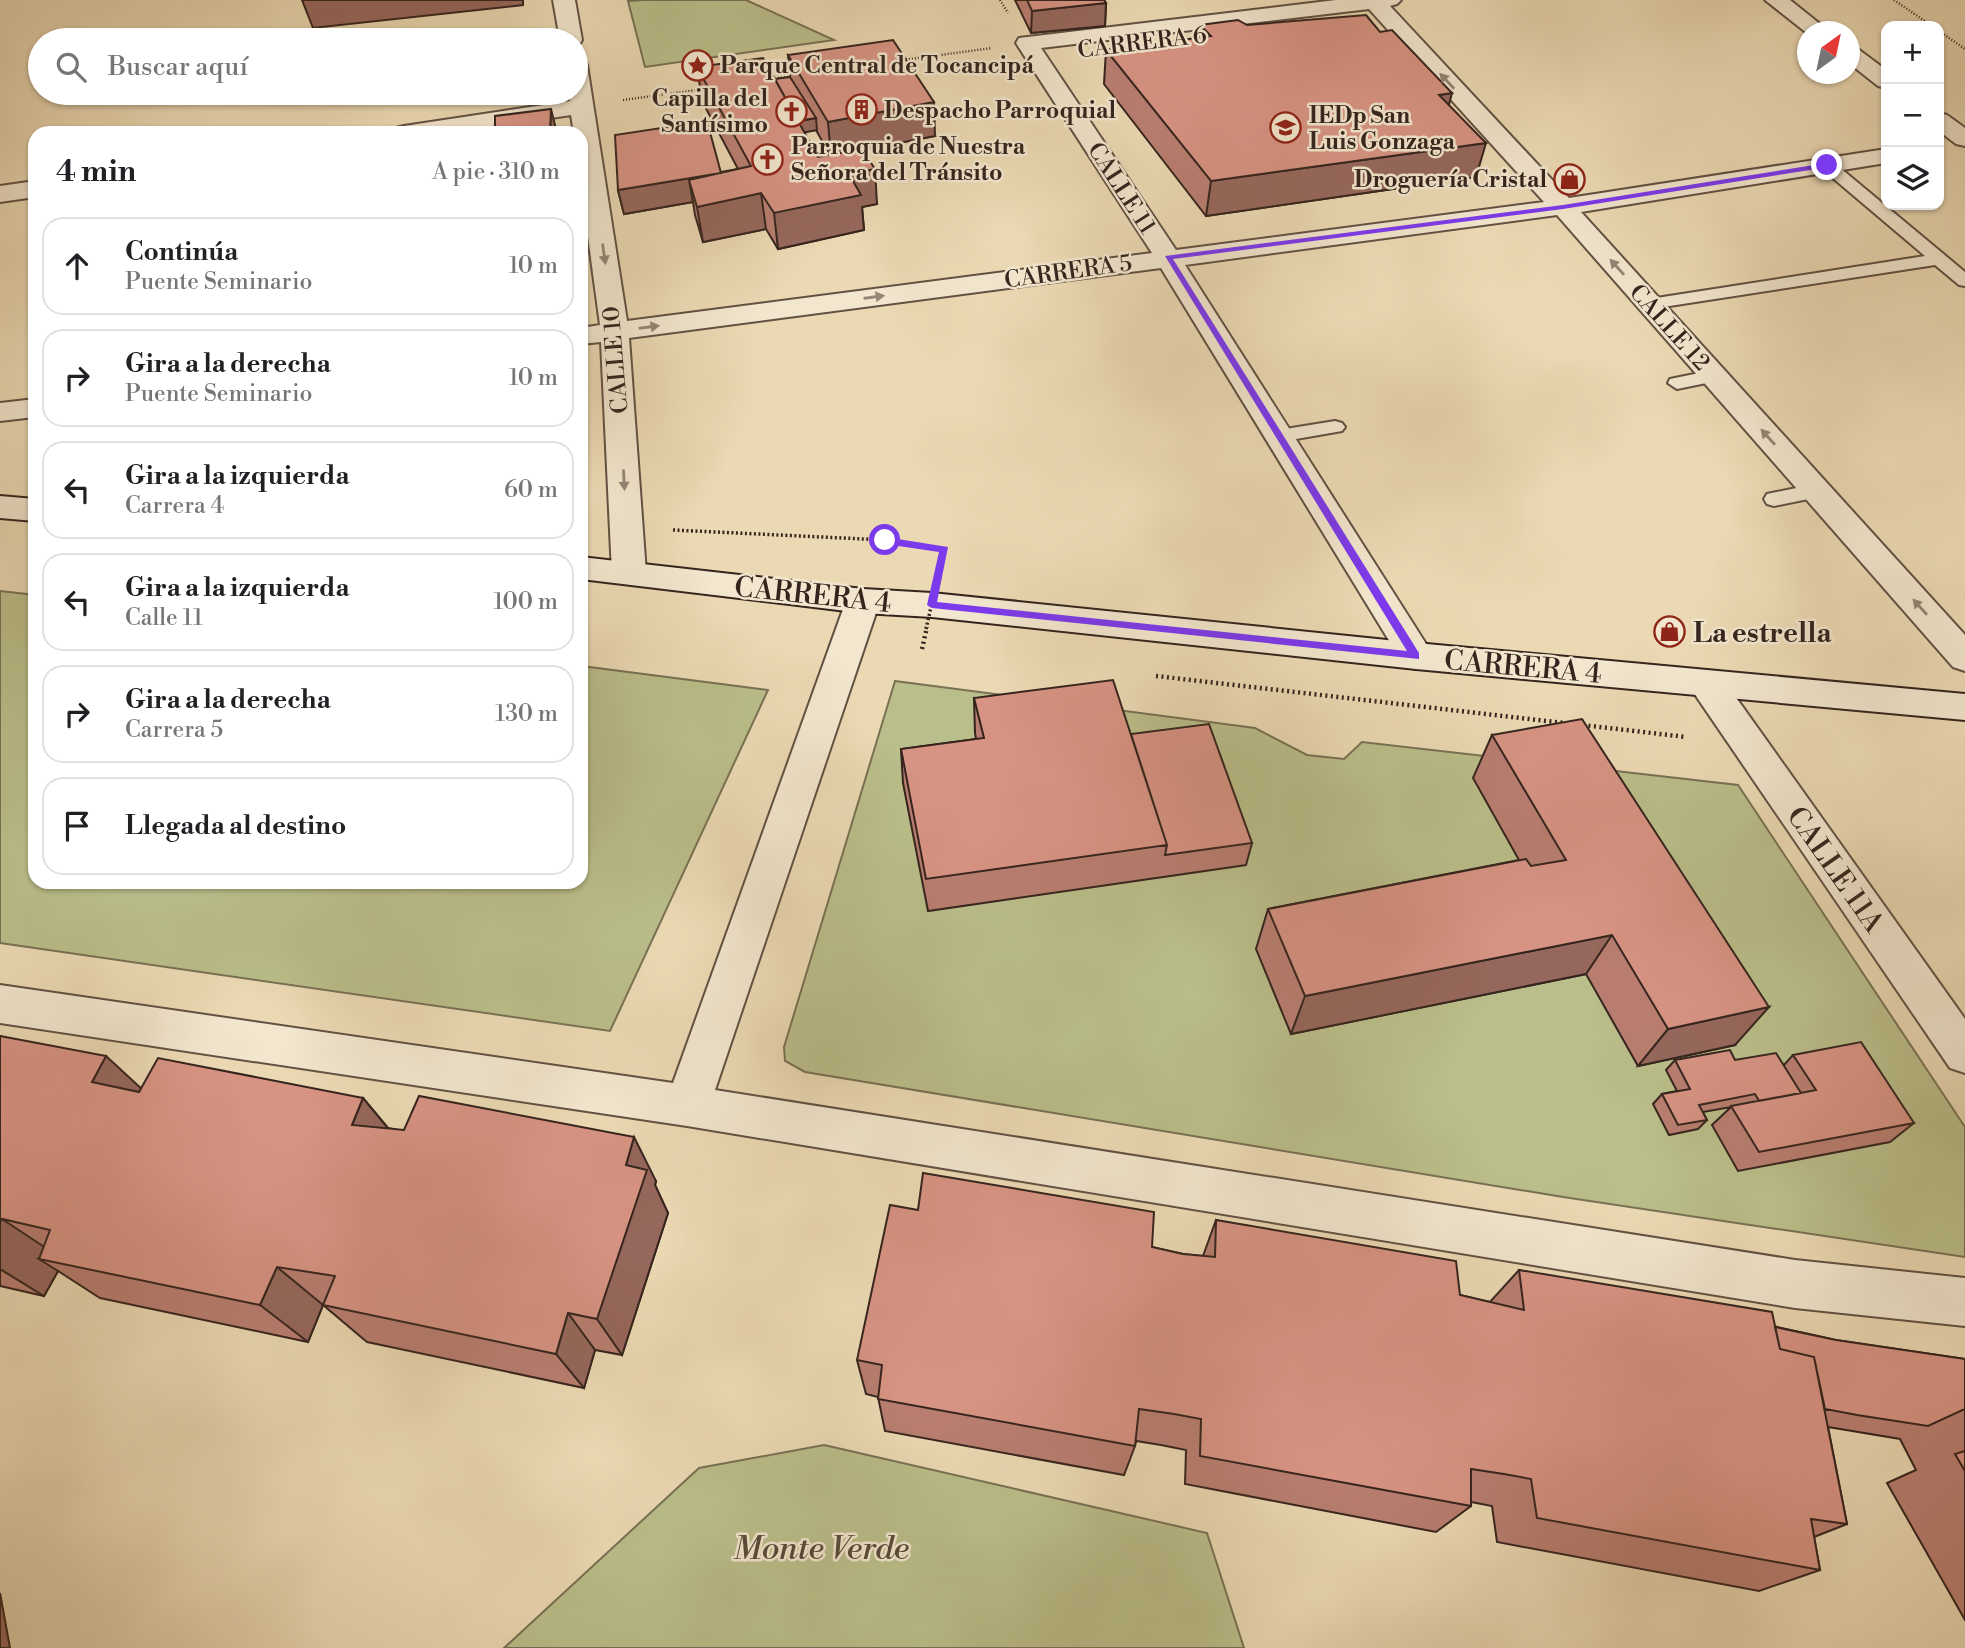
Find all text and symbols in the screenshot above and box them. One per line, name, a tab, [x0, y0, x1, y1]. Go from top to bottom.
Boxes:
street label: CARRERA 6	[1076, 21, 1208, 65]
north arrow	[1797, 21, 1860, 84]
map controls	[1881, 21, 1944, 210]
button: +	[1881, 21, 1944, 84]
search box	[28, 28, 588, 105]
icon: search	[52, 48, 90, 86]
place icon: Parque Central de Tocancipá	[680, 48, 714, 82]
text: Buscar aquí	[108, 51, 248, 83]
place label: Parque Central de Tocancipá	[720, 52, 1034, 80]
one-way arrow	[1439, 72, 1455, 90]
button: −	[1881, 84, 1944, 147]
place label: Capilla del Santísimo	[652, 85, 768, 139]
building icon: Despacho Parroquial	[844, 93, 878, 127]
church icon: Capilla del Santísimo	[774, 94, 808, 128]
place label: Despacho Parroquial	[884, 97, 1116, 125]
place label: IEDp San Luis Gonzaga	[1309, 102, 1455, 156]
school or university icon: IEDp San Luis Gonzaga	[1269, 111, 1303, 145]
place label: Parroquia de Nuestra Señora del Tránsito	[791, 133, 1026, 187]
street label: CALLE 11	[1081, 137, 1161, 240]
church icon: Parroquia de Nuestra Señora del Tránsito	[751, 142, 785, 176]
button: layers	[1881, 147, 1944, 210]
route end	[1811, 149, 1842, 180]
text: 4 min	[56, 153, 136, 191]
text: A pie · 310 m	[432, 158, 560, 186]
shop icon: Droguería Cristal	[1553, 162, 1587, 196]
place label: Droguería Cristal	[1354, 166, 1547, 194]
text: Continúa	[125, 236, 238, 268]
one-way arrow	[599, 243, 610, 265]
icon: ahead	[58, 247, 96, 285]
street label: CARRERA 5	[1003, 249, 1134, 295]
text: 10 m	[509, 252, 558, 280]
one-way arrow	[1609, 258, 1625, 276]
text: Puente Seminario	[125, 268, 312, 296]
street label: CALLE 12	[1623, 279, 1715, 377]
one-way arrow	[863, 291, 885, 302]
street label: CALLE 10	[597, 305, 635, 415]
one-way arrow	[638, 322, 660, 333]
text: Gira a la derecha	[125, 348, 331, 380]
icon: right	[58, 359, 96, 397]
text: 10 m	[509, 364, 558, 392]
text: Puente Seminario	[125, 380, 312, 408]
one-way arrow	[1760, 428, 1776, 446]
text: Gira a la izquierda	[125, 460, 349, 492]
one-way arrow	[619, 469, 630, 491]
icon: left	[58, 471, 96, 509]
text: 60 m	[504, 476, 558, 504]
text: Carrera 4	[125, 492, 224, 520]
route start	[869, 524, 900, 555]
street label: CARRERA 4	[733, 570, 893, 621]
text: Gira a la izquierda	[125, 572, 349, 604]
icon: left	[58, 583, 96, 621]
text: 100 m	[493, 588, 558, 616]
one-way arrow	[1912, 599, 1928, 616]
text: Calle 11	[125, 604, 203, 632]
shop icon: La estrella	[1653, 615, 1687, 649]
place label: La estrella	[1693, 616, 1832, 651]
street label: CARRERA 4	[1443, 643, 1603, 692]
text: Gira a la derecha	[125, 684, 331, 716]
icon: right	[58, 695, 96, 733]
text: 130 m	[495, 700, 558, 728]
text: Carrera 5	[125, 716, 223, 744]
street label: CALLE 11A	[1779, 800, 1891, 940]
icon: arrive	[58, 807, 96, 845]
text: Llegada al destino	[125, 810, 346, 842]
park label: Monte Verde	[733, 1529, 909, 1570]

